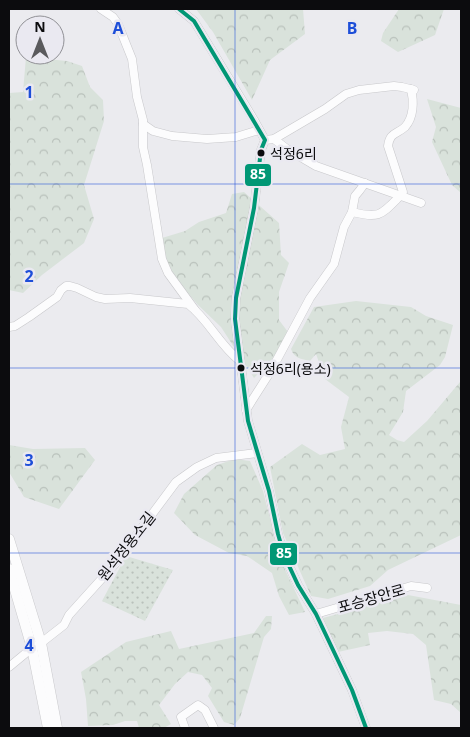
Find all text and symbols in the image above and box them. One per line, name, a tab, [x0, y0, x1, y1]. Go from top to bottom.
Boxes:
north arrow	[15, 15, 65, 65]
text: N	[34, 17, 46, 36]
text: A	[112, 17, 124, 39]
text: B	[347, 17, 357, 39]
text: 1	[24, 81, 34, 103]
place label: 석정6리	[270, 144, 317, 163]
marker: 석정6리	[256, 148, 266, 158]
line badge: 85	[244, 163, 272, 187]
text: 85	[250, 164, 266, 183]
text: 2	[24, 265, 34, 287]
place label: 석정6리(용소)	[250, 359, 331, 378]
marker: 석정6리(용소)	[236, 363, 246, 373]
text: 3	[24, 449, 34, 471]
street label: 원석정용소길	[93, 507, 159, 585]
line badge: 85	[269, 542, 298, 566]
text: 85	[276, 543, 292, 562]
street label: 포승장안로	[335, 579, 407, 617]
text: 4	[24, 634, 34, 656]

